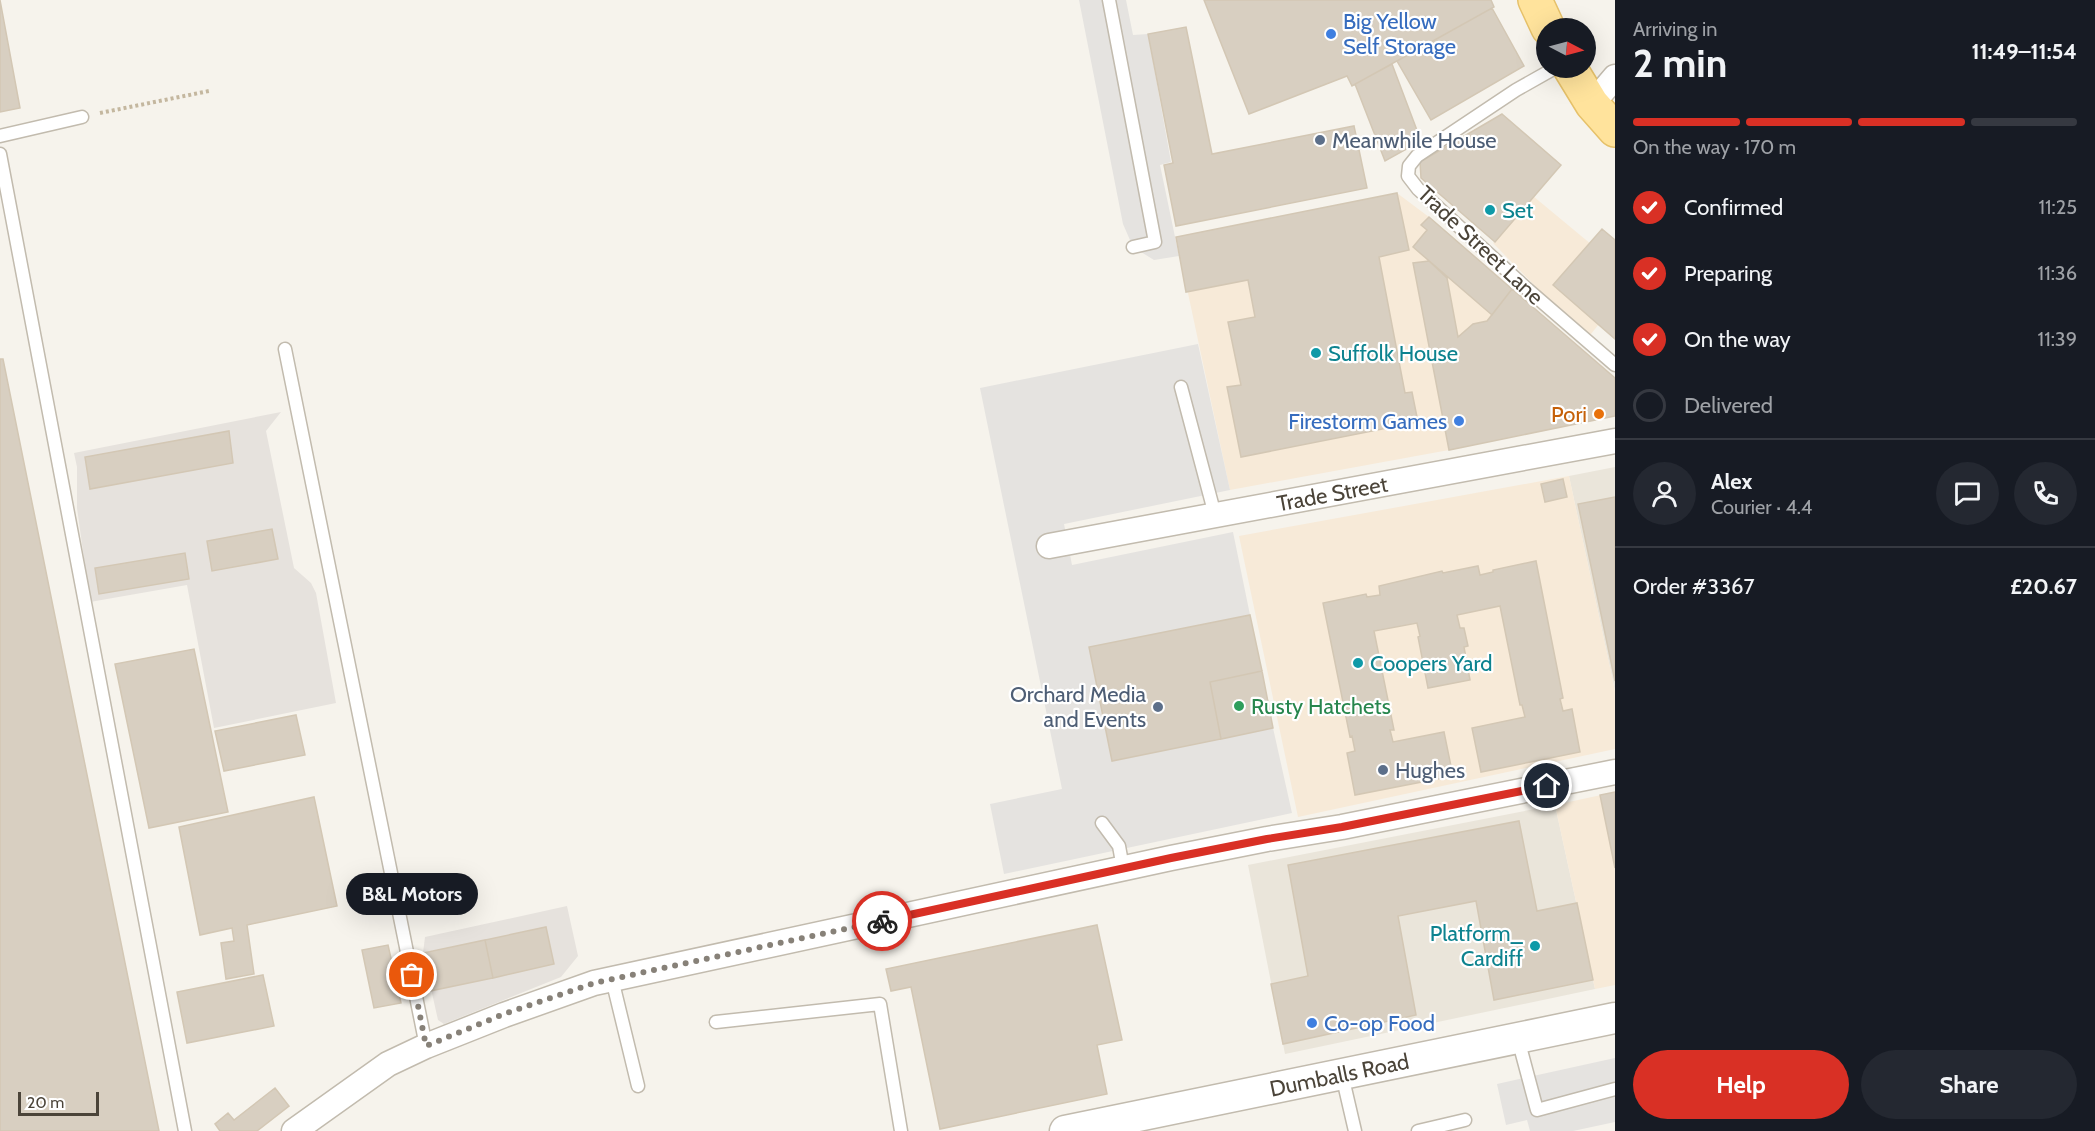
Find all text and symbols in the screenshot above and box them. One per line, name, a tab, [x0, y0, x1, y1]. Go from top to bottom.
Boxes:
place label: Big Yellow Self Storage	[1343, 8, 1456, 60]
text: Arriving in	[1633, 17, 1717, 41]
north arrow	[1536, 18, 1596, 78]
map controls	[1536, 18, 1596, 78]
marker: Big Yellow Self Storage	[1324, 27, 1338, 41]
text: 11:49–11:54	[1971, 38, 2077, 65]
text: 2 min	[1633, 39, 1727, 87]
place label: Meanwhile House	[1332, 127, 1497, 154]
marker: Meanwhile House	[1313, 133, 1327, 147]
text: On the way · 170 m	[1633, 135, 1796, 159]
street label: Trade Street Lane	[1412, 180, 1549, 311]
icon: check	[1633, 191, 1666, 224]
text: Confirmed	[1684, 194, 1783, 221]
text: 11:25	[2039, 195, 2077, 219]
place label: Set	[1502, 197, 1534, 224]
marker: Set	[1483, 203, 1497, 217]
icon: check	[1633, 257, 1666, 290]
text: Preparing	[1684, 260, 1772, 287]
text: 11:36	[2038, 261, 2077, 285]
icon: check	[1633, 323, 1666, 356]
text: On the way	[1684, 326, 1791, 353]
text: 11:39	[2038, 327, 2077, 351]
place label: Suffolk House	[1328, 340, 1458, 367]
marker: Suffolk House	[1309, 346, 1323, 360]
text: Delivered	[1684, 392, 1773, 419]
place label: Pori	[1551, 401, 1587, 428]
marker: Pori	[1592, 407, 1606, 421]
place label: Firestorm Games	[1288, 408, 1447, 435]
marker: Firestorm Games	[1452, 414, 1466, 428]
button: person	[1633, 462, 1696, 525]
button: chat	[1936, 462, 1999, 525]
button: phone	[2014, 462, 2077, 525]
text: Alex	[1711, 468, 1752, 495]
street label: Trade Street	[1275, 470, 1390, 517]
text: Courier · 4.4	[1711, 495, 1812, 519]
text: Order #3367	[1633, 573, 1755, 600]
text: £20.67	[2010, 573, 2077, 600]
place label: Coopers Yard	[1370, 650, 1492, 677]
marker: Coopers Yard	[1351, 656, 1365, 670]
place label: Orchard Media and Events	[1010, 681, 1146, 733]
place label: Rusty Hatchets	[1251, 693, 1391, 720]
marker: Rusty Hatchets	[1232, 699, 1246, 713]
marker: Orchard Media and Events	[1151, 700, 1165, 714]
place label: Hughes	[1395, 757, 1465, 784]
pin	[1521, 760, 1572, 811]
marker: Hughes	[1376, 763, 1390, 777]
icon: home	[1530, 769, 1563, 802]
callout: B&L Motors	[346, 873, 478, 915]
text: B&L Motors	[362, 882, 462, 906]
courier	[852, 891, 912, 951]
icon: bike	[866, 905, 899, 938]
place label: Platform_ Cardiff	[1430, 920, 1524, 972]
marker: Platform_ Cardiff	[1528, 939, 1542, 953]
pin	[386, 949, 437, 1000]
icon: bag	[395, 958, 428, 991]
place label: Co-op Food	[1324, 1010, 1435, 1037]
marker: Co-op Food	[1305, 1016, 1319, 1030]
street label: Dumballs Road	[1267, 1048, 1411, 1103]
button: Help	[1633, 1050, 1849, 1119]
button: Share	[1861, 1050, 2077, 1119]
scale bar	[18, 1089, 99, 1116]
text: 20 m	[27, 1093, 64, 1112]

